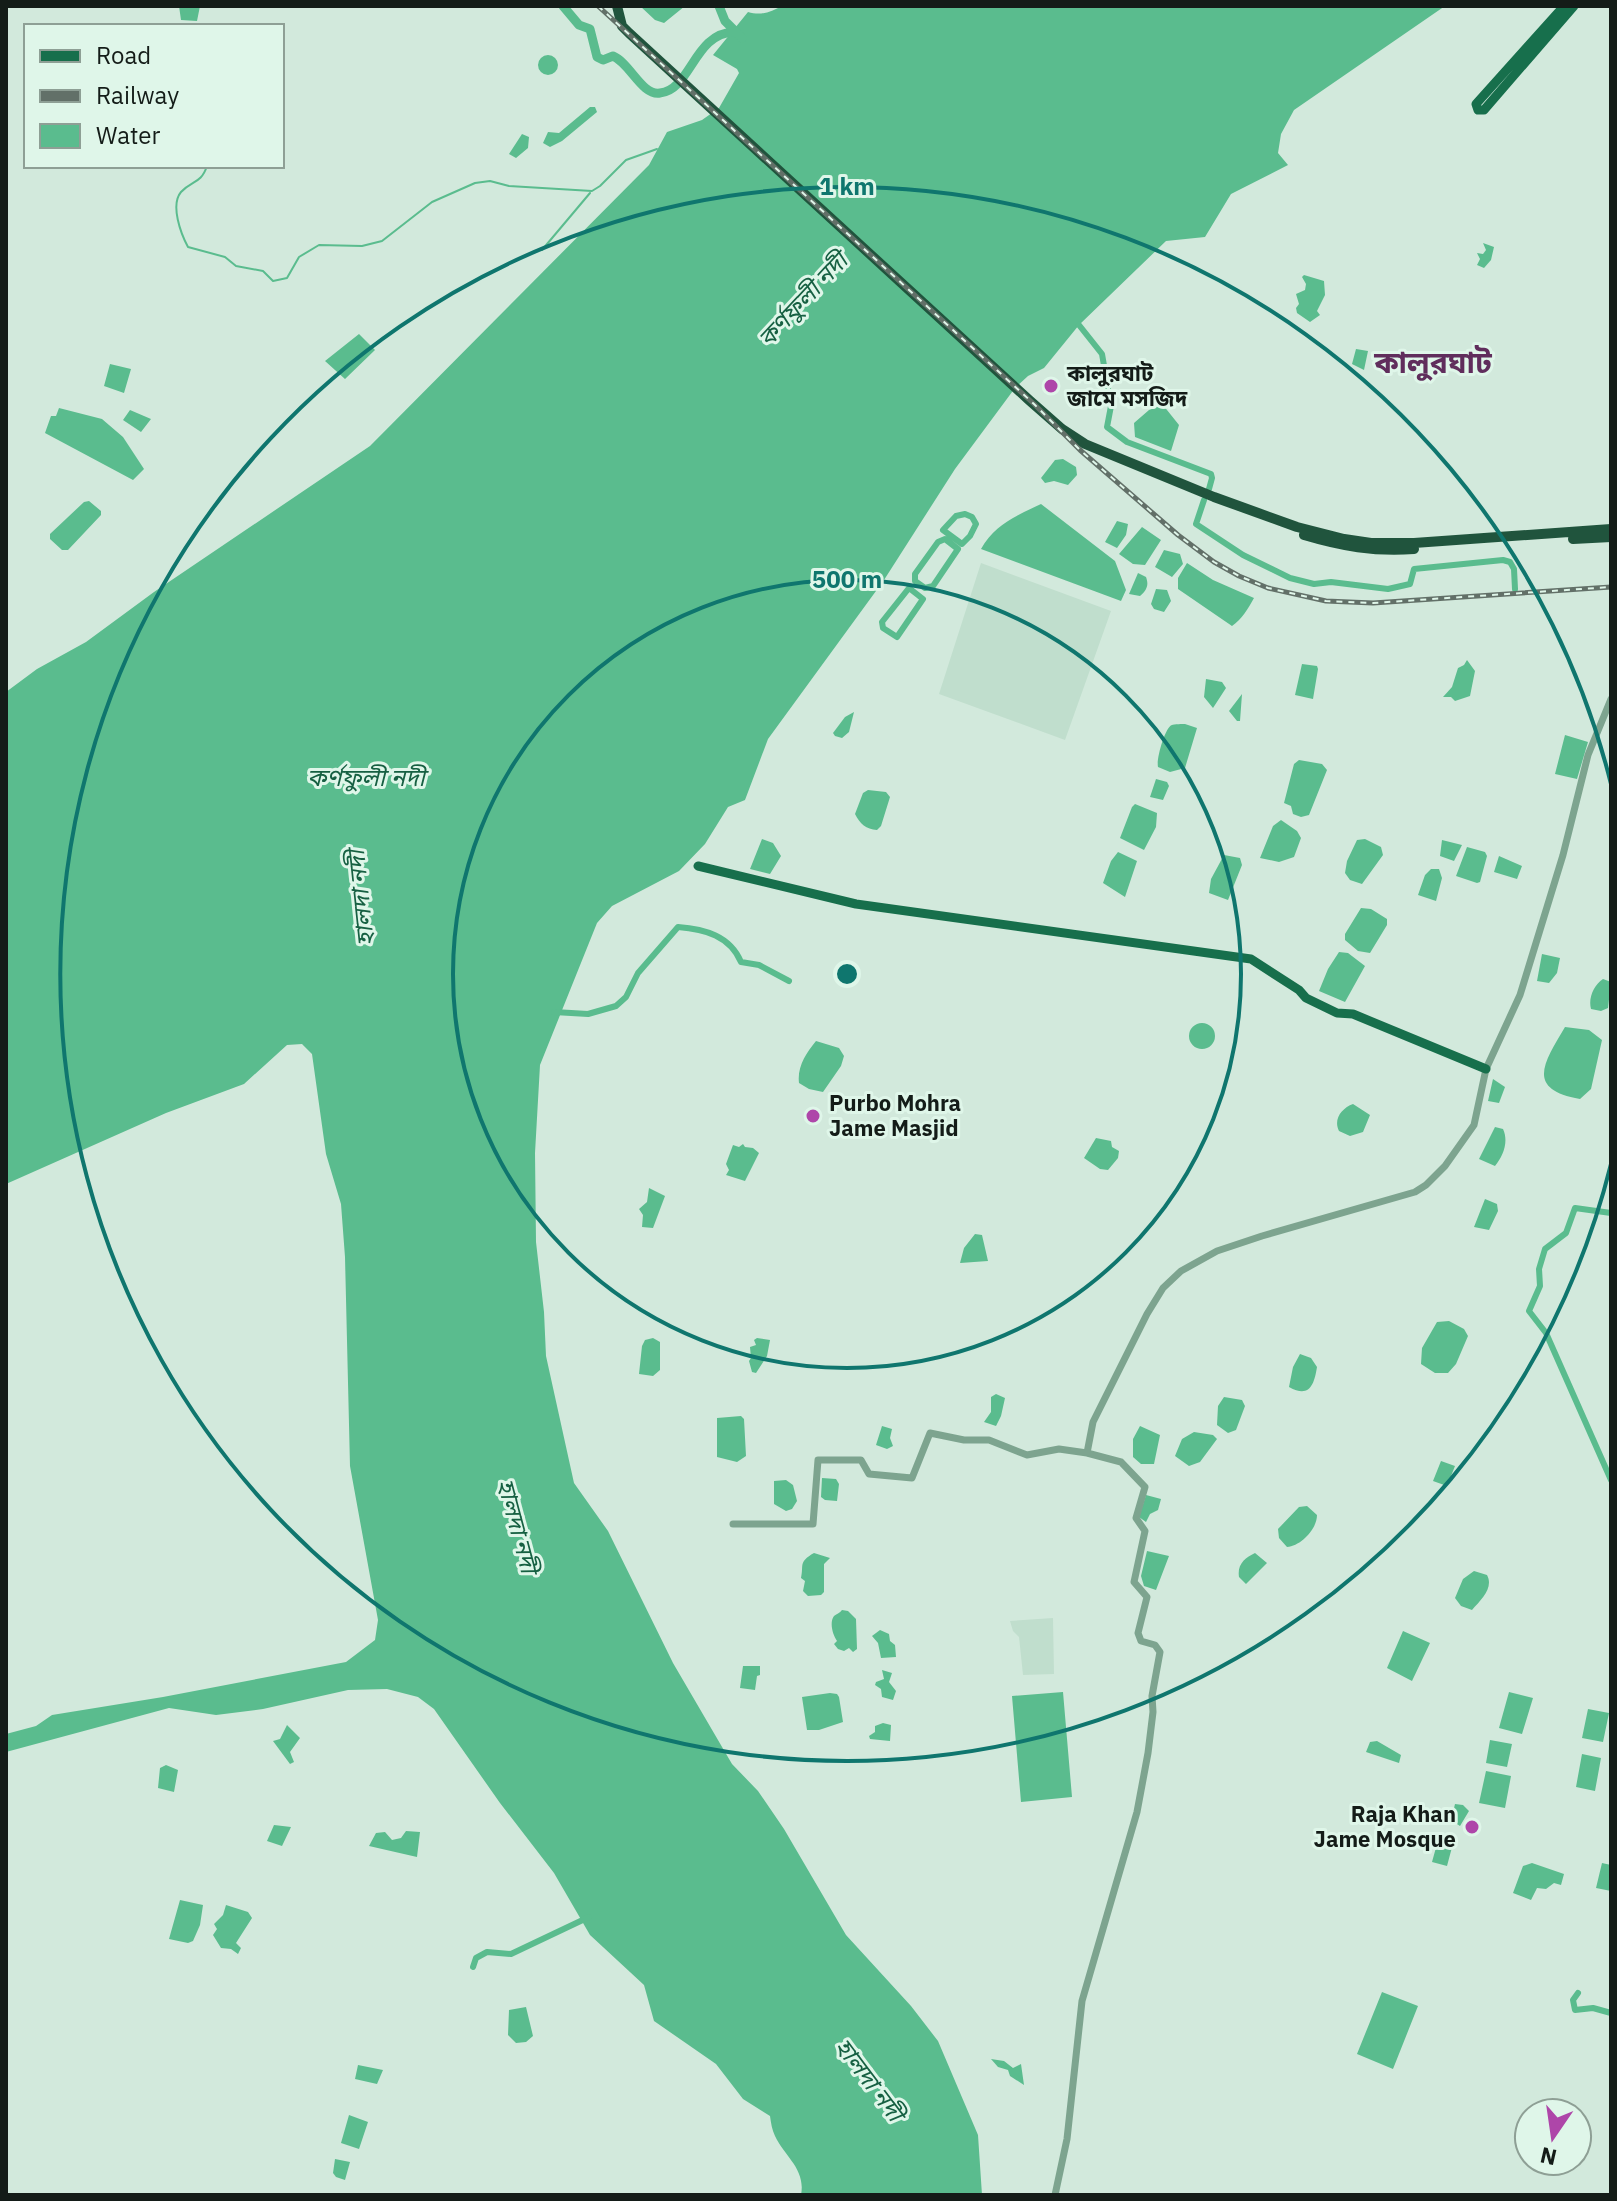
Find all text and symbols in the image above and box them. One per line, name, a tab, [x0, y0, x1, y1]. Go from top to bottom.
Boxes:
legend	[24, 24, 284, 168]
text: Road	[96, 39, 151, 71]
text: Railway	[96, 79, 179, 111]
text: Water	[96, 119, 160, 151]
text: 1 km	[819, 170, 875, 202]
water label: কর্ণফুলী নদী	[750, 242, 857, 353]
district label: কালুরঘাট	[1373, 342, 1493, 381]
place label: কালুরঘাট জামে মসজিদ	[1066, 358, 1188, 412]
marker: কালুরঘাট জামে মসজিদ	[1042, 377, 1060, 395]
text: 500 m	[812, 563, 882, 595]
water label: কর্ণফুলী নদী	[307, 761, 430, 793]
water label: হালদা নদী	[339, 844, 381, 948]
centre of rings	[833, 960, 861, 988]
place label: Purbo Mohra Jame Masjid	[829, 1088, 961, 1142]
marker: Purbo Mohra Jame Masjid	[804, 1107, 822, 1125]
water label: হালদা নদী	[490, 1475, 547, 1581]
place label: Raja Khan Jame Mosque	[1314, 1799, 1456, 1853]
marker: Raja Khan Jame Mosque	[1463, 1818, 1481, 1836]
water label: হালদা নদী	[828, 2031, 914, 2131]
north arrow	[1513, 2097, 1593, 2177]
text: N	[1537, 2141, 1559, 2173]

